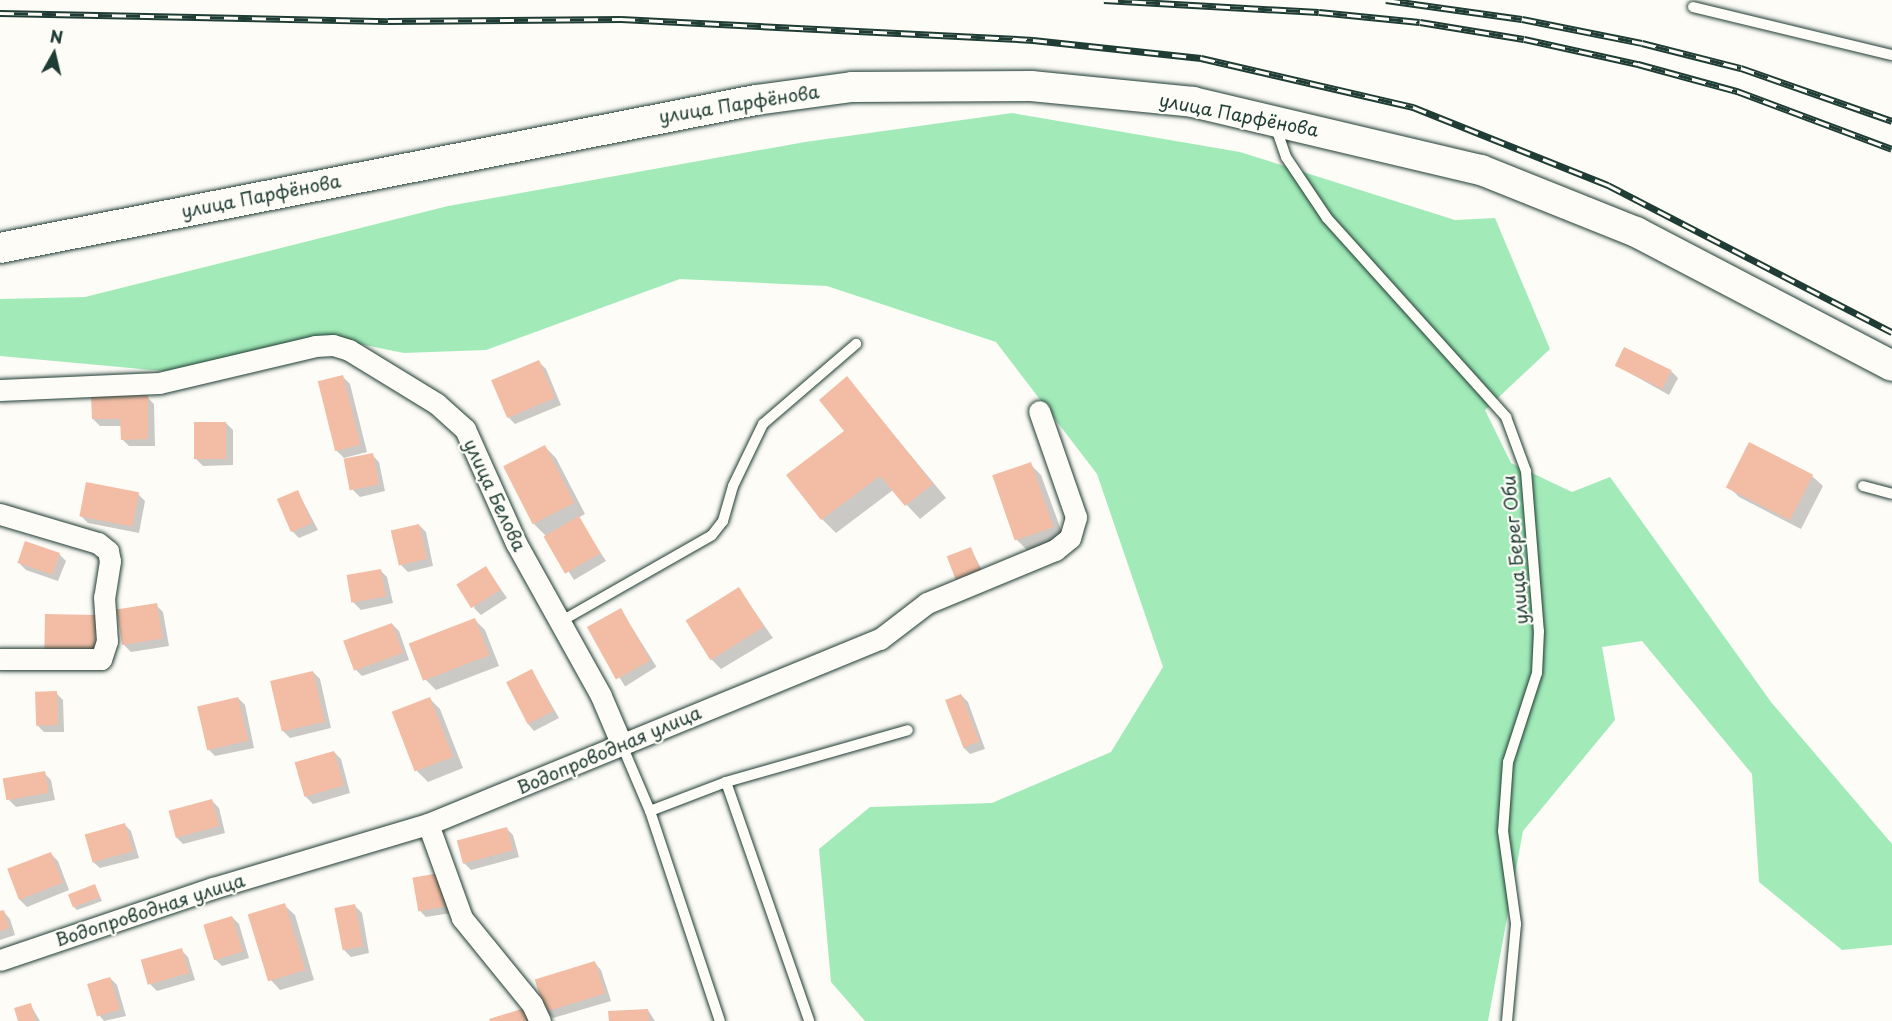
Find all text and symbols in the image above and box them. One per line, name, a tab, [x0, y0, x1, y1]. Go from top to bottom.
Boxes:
text: N	[49, 23, 64, 49]
north arrow	[24, 24, 84, 84]
street label: улица Парфёнова	[657, 81, 821, 127]
street label: улица Парфёнова	[1157, 89, 1321, 141]
street label: улица Парфёнова	[179, 170, 343, 222]
street label: улица Белова	[459, 435, 531, 555]
street label: улица Берег Оби	[1498, 474, 1532, 626]
street label: Водопроводная улица	[513, 701, 705, 799]
street label: Водопроводная улица	[52, 869, 248, 951]

